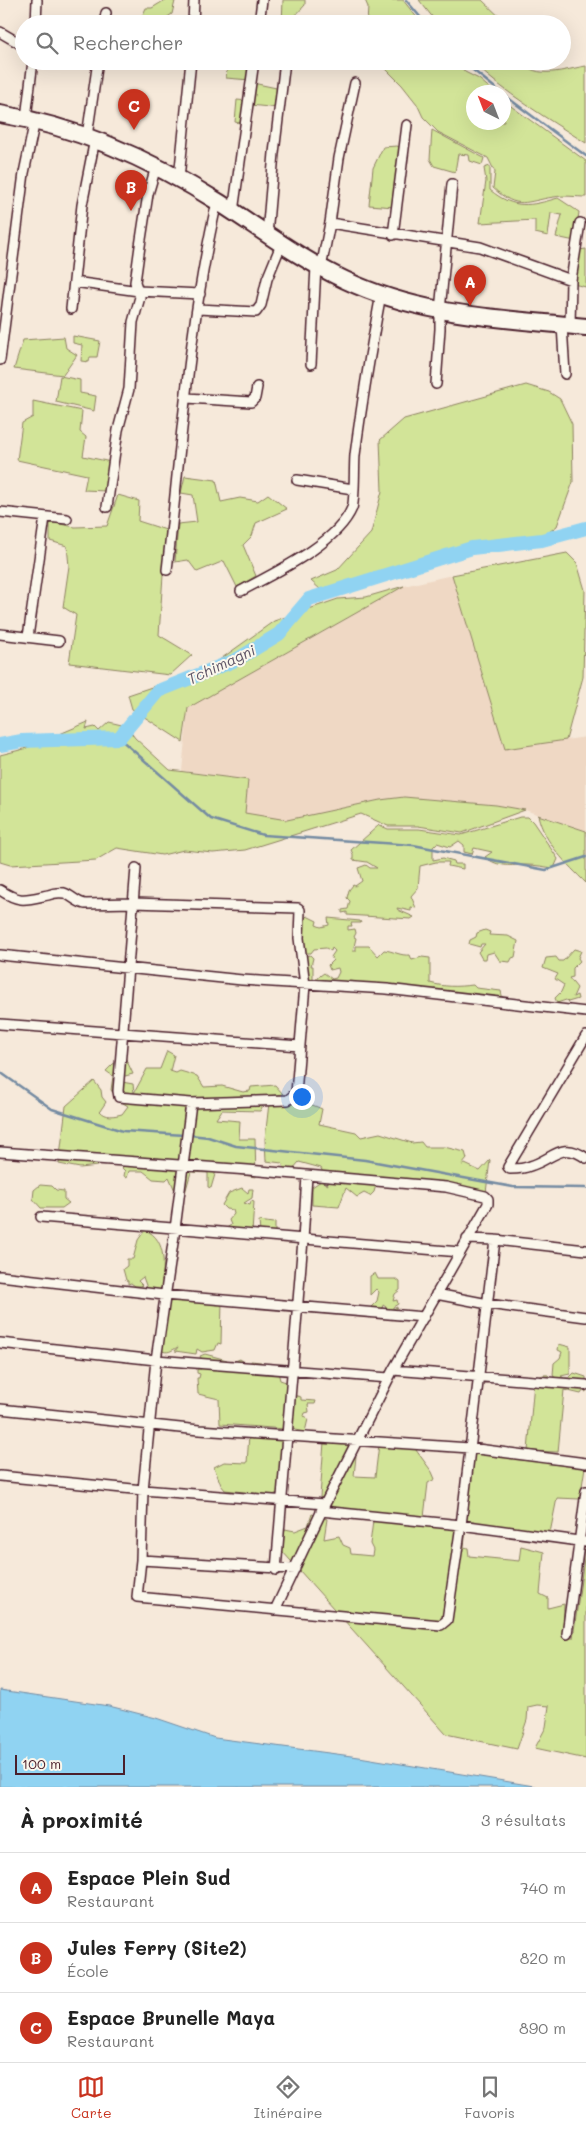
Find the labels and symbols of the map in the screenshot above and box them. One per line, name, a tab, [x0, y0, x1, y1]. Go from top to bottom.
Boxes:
north arrow	[466, 85, 511, 130]
pin: C	[118, 89, 150, 130]
pin: B	[115, 170, 147, 211]
pin: A	[454, 265, 486, 306]
water label: Tchimagni	[184, 639, 259, 689]
your location	[289, 1084, 315, 1110]
scale bar	[15, 1752, 125, 1775]

